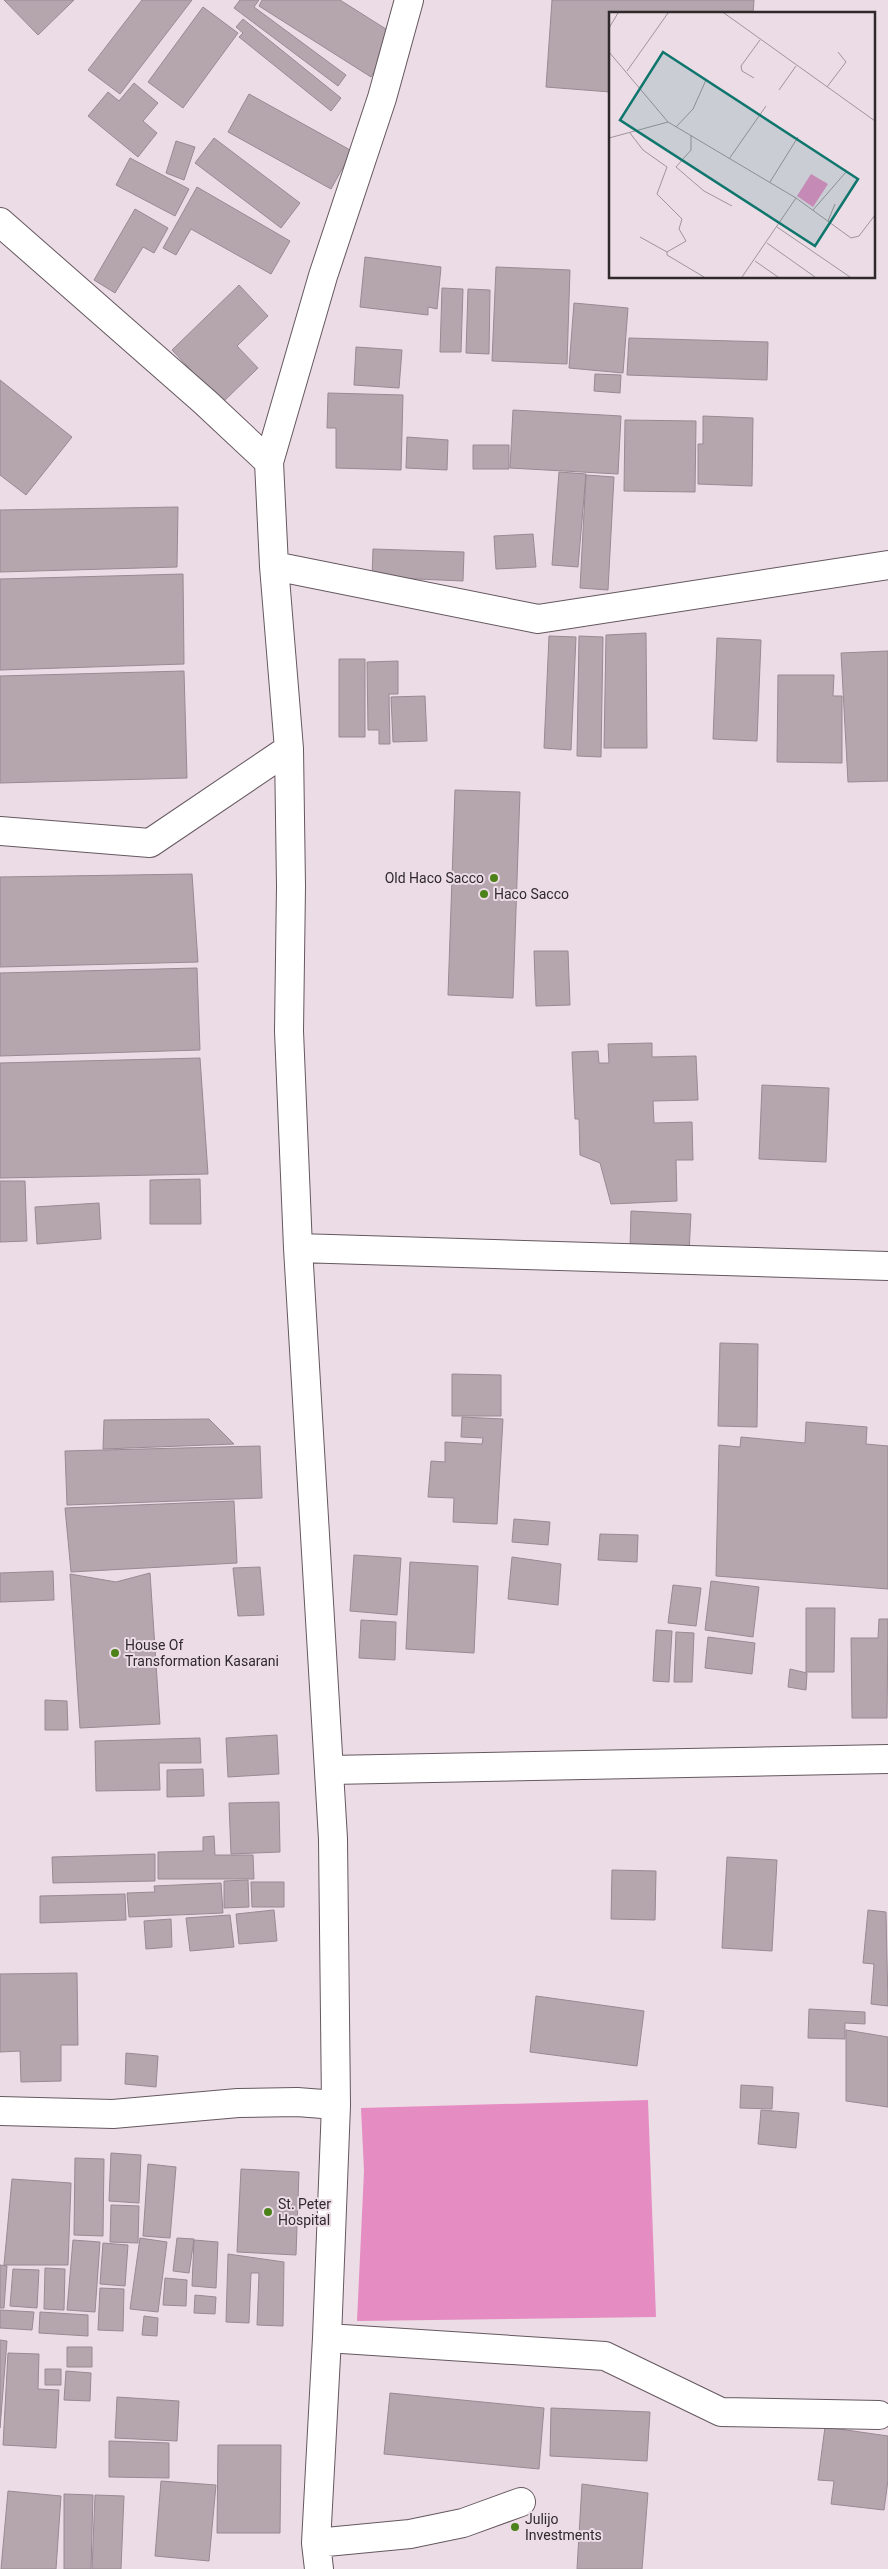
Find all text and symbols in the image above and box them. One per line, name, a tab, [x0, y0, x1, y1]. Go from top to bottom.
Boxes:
inset map	[609, 12, 876, 279]
place label: Old Haco Sacco	[385, 870, 484, 886]
marker: Old Haco Sacco	[488, 872, 500, 884]
place label: Haco Sacco	[494, 886, 569, 902]
marker: Haco Sacco	[478, 888, 490, 900]
place label: House Of Transformation Kasarani	[125, 1637, 279, 1669]
marker: House Of Transformation Kasarani	[109, 1647, 121, 1659]
place label: St. Peter Hospital	[278, 2196, 331, 2228]
marker: St. Peter Hospital	[262, 2206, 274, 2218]
place label: Julijo Investments	[525, 2511, 602, 2543]
marker: Julijo Investments	[509, 2521, 521, 2533]

